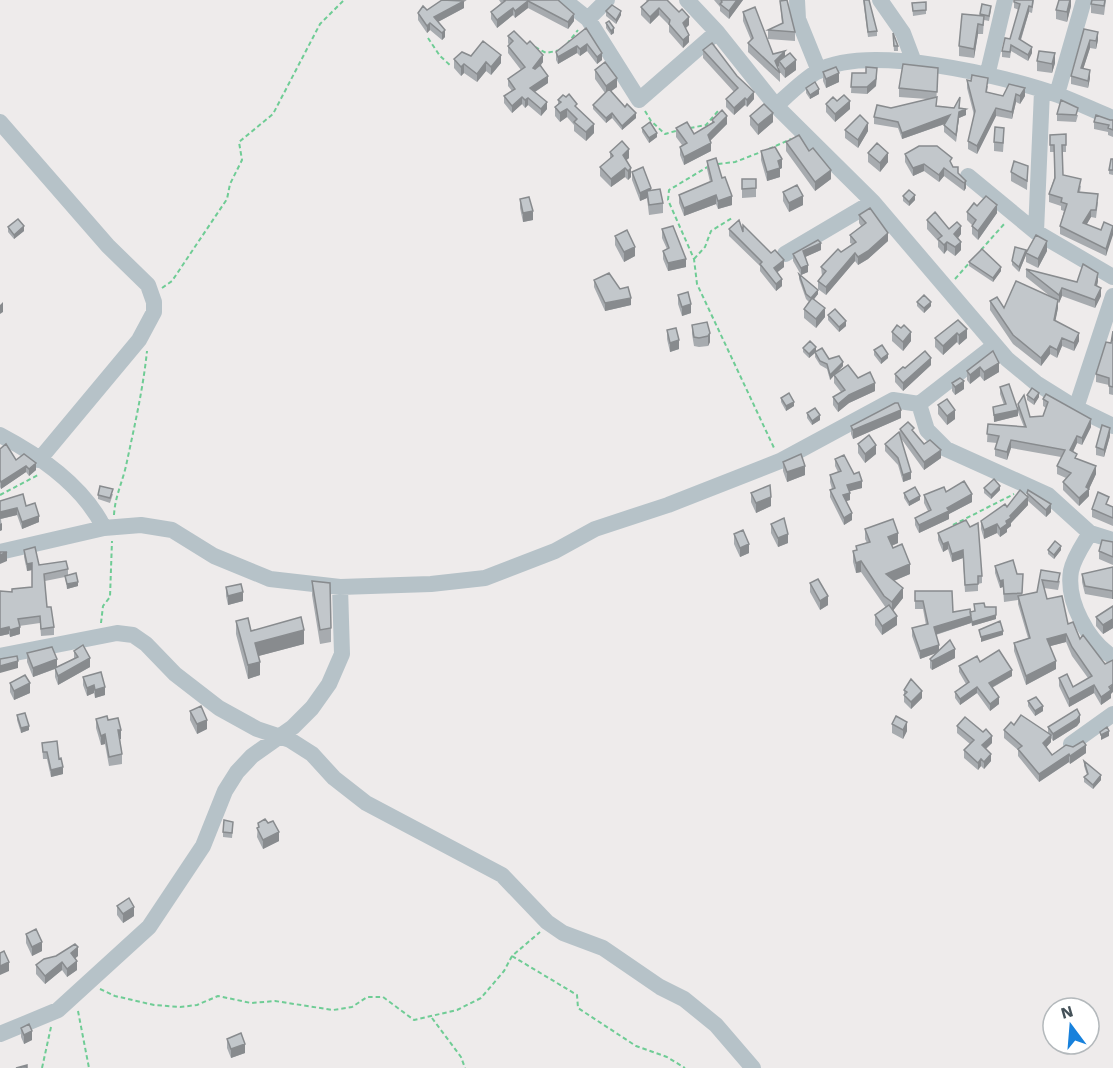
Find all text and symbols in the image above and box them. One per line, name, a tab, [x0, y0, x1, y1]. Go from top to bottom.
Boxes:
north arrow	[1041, 996, 1101, 1056]
text: N	[1059, 1001, 1075, 1023]

